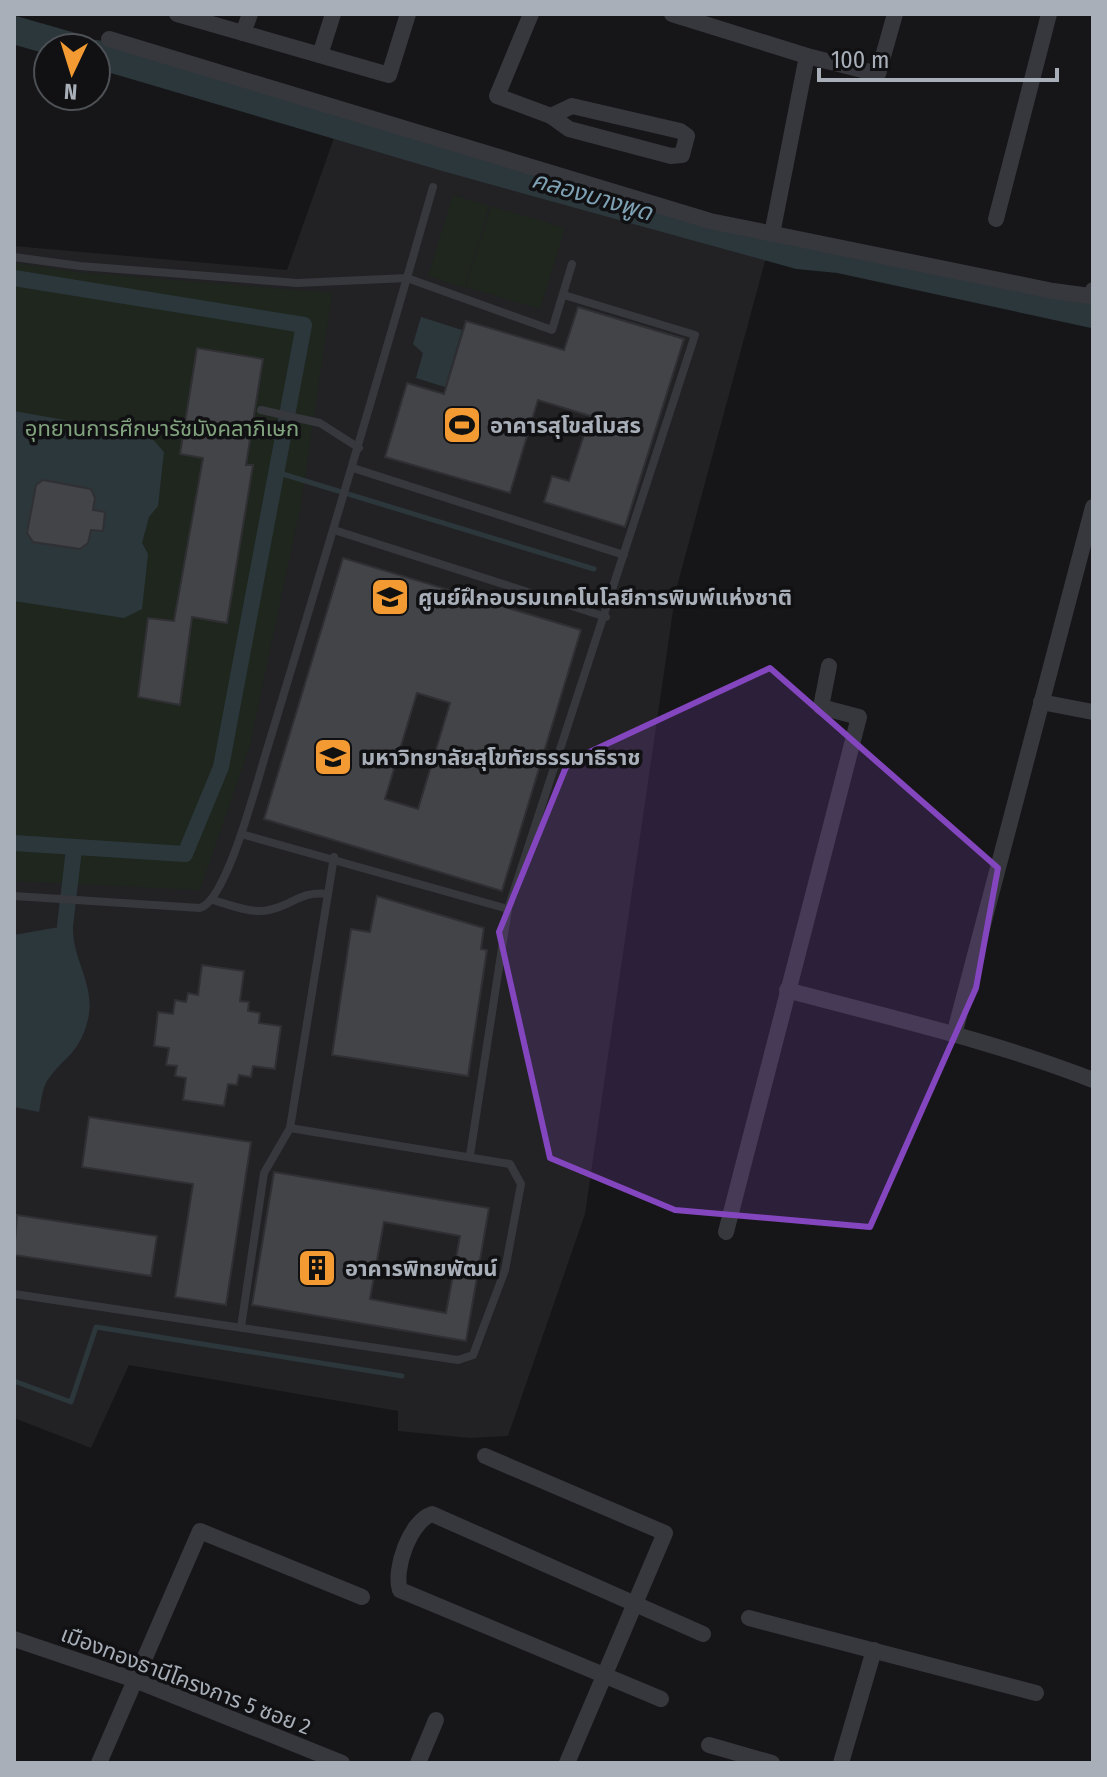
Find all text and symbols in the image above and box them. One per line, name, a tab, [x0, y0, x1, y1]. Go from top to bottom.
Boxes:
north arrow	[32, 32, 112, 112]
scale bar	[819, 32, 1057, 82]
text: 100 m	[831, 46, 889, 74]
text: N	[63, 78, 78, 105]
water label: คลองบางพูด	[528, 165, 656, 228]
sports icon: อาคารสุโขสโมสร	[441, 404, 483, 446]
place label: อาคารสุโขสโมสร	[490, 412, 641, 439]
park label: อุทยานการศึกษารัชมังคลาภิเษก	[25, 415, 299, 442]
school or university icon: ศูนย์ฝึกอบรมเทคโนโลยีการพิมพ์แห่งชาติ	[369, 576, 411, 618]
place label: ศูนย์ฝึกอบรมเทคโนโลยีการพิมพ์แห่งชาติ	[418, 584, 792, 611]
school or university icon: มหาวิทยาลัยสุโขทัยธรรมาธิราช	[312, 736, 354, 778]
place label: มหาวิทยาลัยสุโขทัยธรรมาธิราช	[361, 744, 640, 771]
building icon: อาคารพิทยพัฒน์	[296, 1247, 338, 1289]
place label: อาคารพิทยพัฒน์	[345, 1255, 498, 1282]
street label: เมืองทองธานีโครงการ 5 ซอย 2	[57, 1620, 315, 1741]

